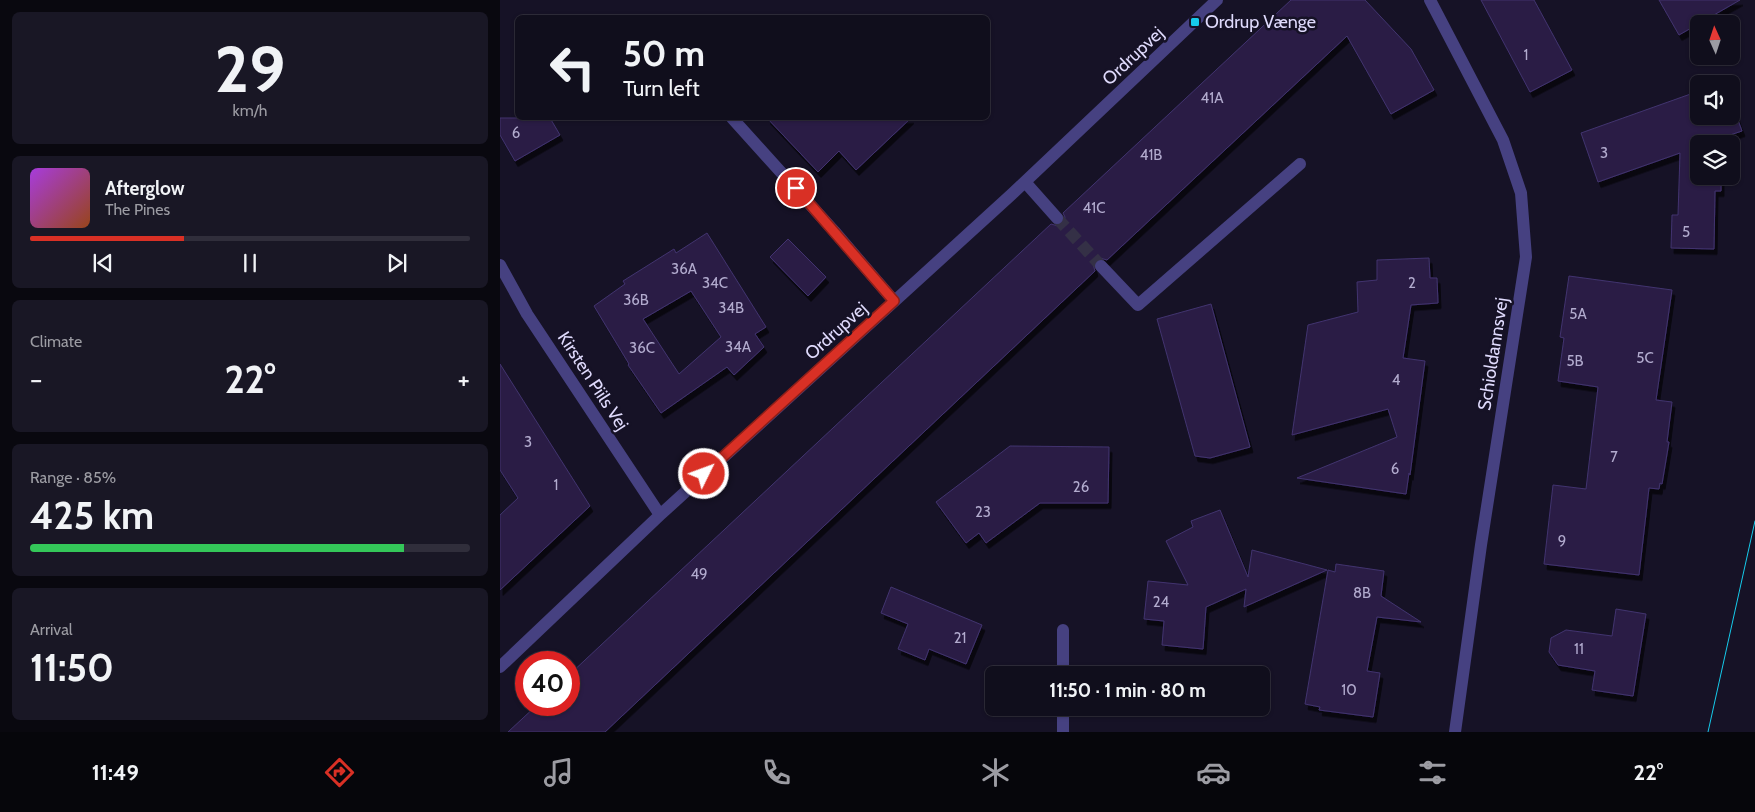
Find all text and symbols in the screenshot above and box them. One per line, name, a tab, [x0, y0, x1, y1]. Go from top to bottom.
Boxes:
place label: Ordrup Vænge	[1205, 11, 1316, 33]
north arrow	[1690, 15, 1740, 65]
map controls	[1690, 15, 1740, 185]
marker: Ordrup Vænge	[1189, 16, 1201, 28]
street label: Ordrupvej	[1098, 22, 1168, 90]
text: 29	[215, 29, 285, 108]
text: 50 m	[623, 32, 705, 75]
icon: left	[540, 35, 605, 100]
house number: 1	[1524, 46, 1528, 64]
text: Turn left	[623, 75, 700, 102]
button: sound	[1690, 75, 1740, 125]
house number: 41A	[1201, 89, 1224, 107]
text: km/h	[232, 101, 268, 120]
house number: 6	[512, 124, 520, 142]
button: layers	[1690, 135, 1740, 185]
house number: 3	[1600, 144, 1608, 162]
house number: 41B	[1140, 146, 1162, 164]
pin	[775, 167, 817, 209]
icon: arrive	[782, 174, 810, 202]
text: Afterglow	[105, 177, 185, 200]
house number: 41C	[1083, 199, 1105, 217]
text: The Pines	[105, 200, 170, 219]
house number: 5	[1682, 223, 1690, 241]
icon: previous	[89, 249, 117, 277]
icon: pause	[236, 249, 264, 277]
icon: next	[383, 249, 411, 277]
house number: 36A	[671, 260, 698, 278]
house number: 34C	[702, 274, 728, 292]
house number: 2	[1408, 274, 1416, 292]
house number: 36B	[623, 291, 649, 309]
street label: Schioldannsvej	[1473, 296, 1513, 412]
street label: Ordrupvej	[800, 297, 872, 365]
house number: 34B	[718, 299, 744, 317]
house number: 5A	[1569, 305, 1587, 323]
street label: Kirsten Piils Vej	[553, 327, 633, 435]
text: Climate	[30, 332, 82, 351]
house number: 34A	[725, 338, 752, 356]
house number: 36C	[629, 339, 655, 357]
house number: 5C	[1636, 349, 1654, 367]
house number: 5B	[1566, 352, 1584, 370]
text: 22°	[224, 356, 276, 403]
text: −	[30, 362, 42, 396]
text: +	[458, 362, 470, 396]
house number: 4	[1392, 371, 1401, 389]
house number: 3	[524, 433, 532, 451]
position arrow	[677, 447, 729, 499]
house number: 7	[1610, 448, 1618, 466]
house number: 6	[1391, 460, 1399, 478]
text: Range · 85%	[30, 468, 116, 487]
house number: 1	[554, 476, 558, 494]
house number: 26	[1073, 478, 1089, 496]
text: 425 km	[30, 492, 154, 539]
house number: 23	[975, 503, 991, 521]
house number: 9	[1558, 532, 1566, 550]
house number: 49	[690, 565, 708, 583]
house number: 8B	[1353, 584, 1371, 602]
house number: 24	[1153, 593, 1170, 611]
text: Arrival	[30, 620, 73, 639]
house number: 21	[954, 629, 966, 647]
house number: 11	[1574, 640, 1584, 658]
text: 11:50	[30, 644, 114, 691]
speed limit sign: 40	[515, 651, 580, 716]
text: 11:50 · 1 min · 80 m	[1049, 679, 1206, 702]
house number: 10	[1341, 681, 1357, 699]
icon: directions	[322, 755, 357, 790]
icon: music	[541, 755, 576, 790]
icon: phone	[759, 755, 794, 790]
icon: climate	[978, 755, 1013, 790]
icon: car	[1196, 755, 1231, 790]
icon: filters	[1415, 755, 1450, 790]
text: 11:49	[92, 759, 139, 786]
text: 22°	[1634, 759, 1663, 786]

